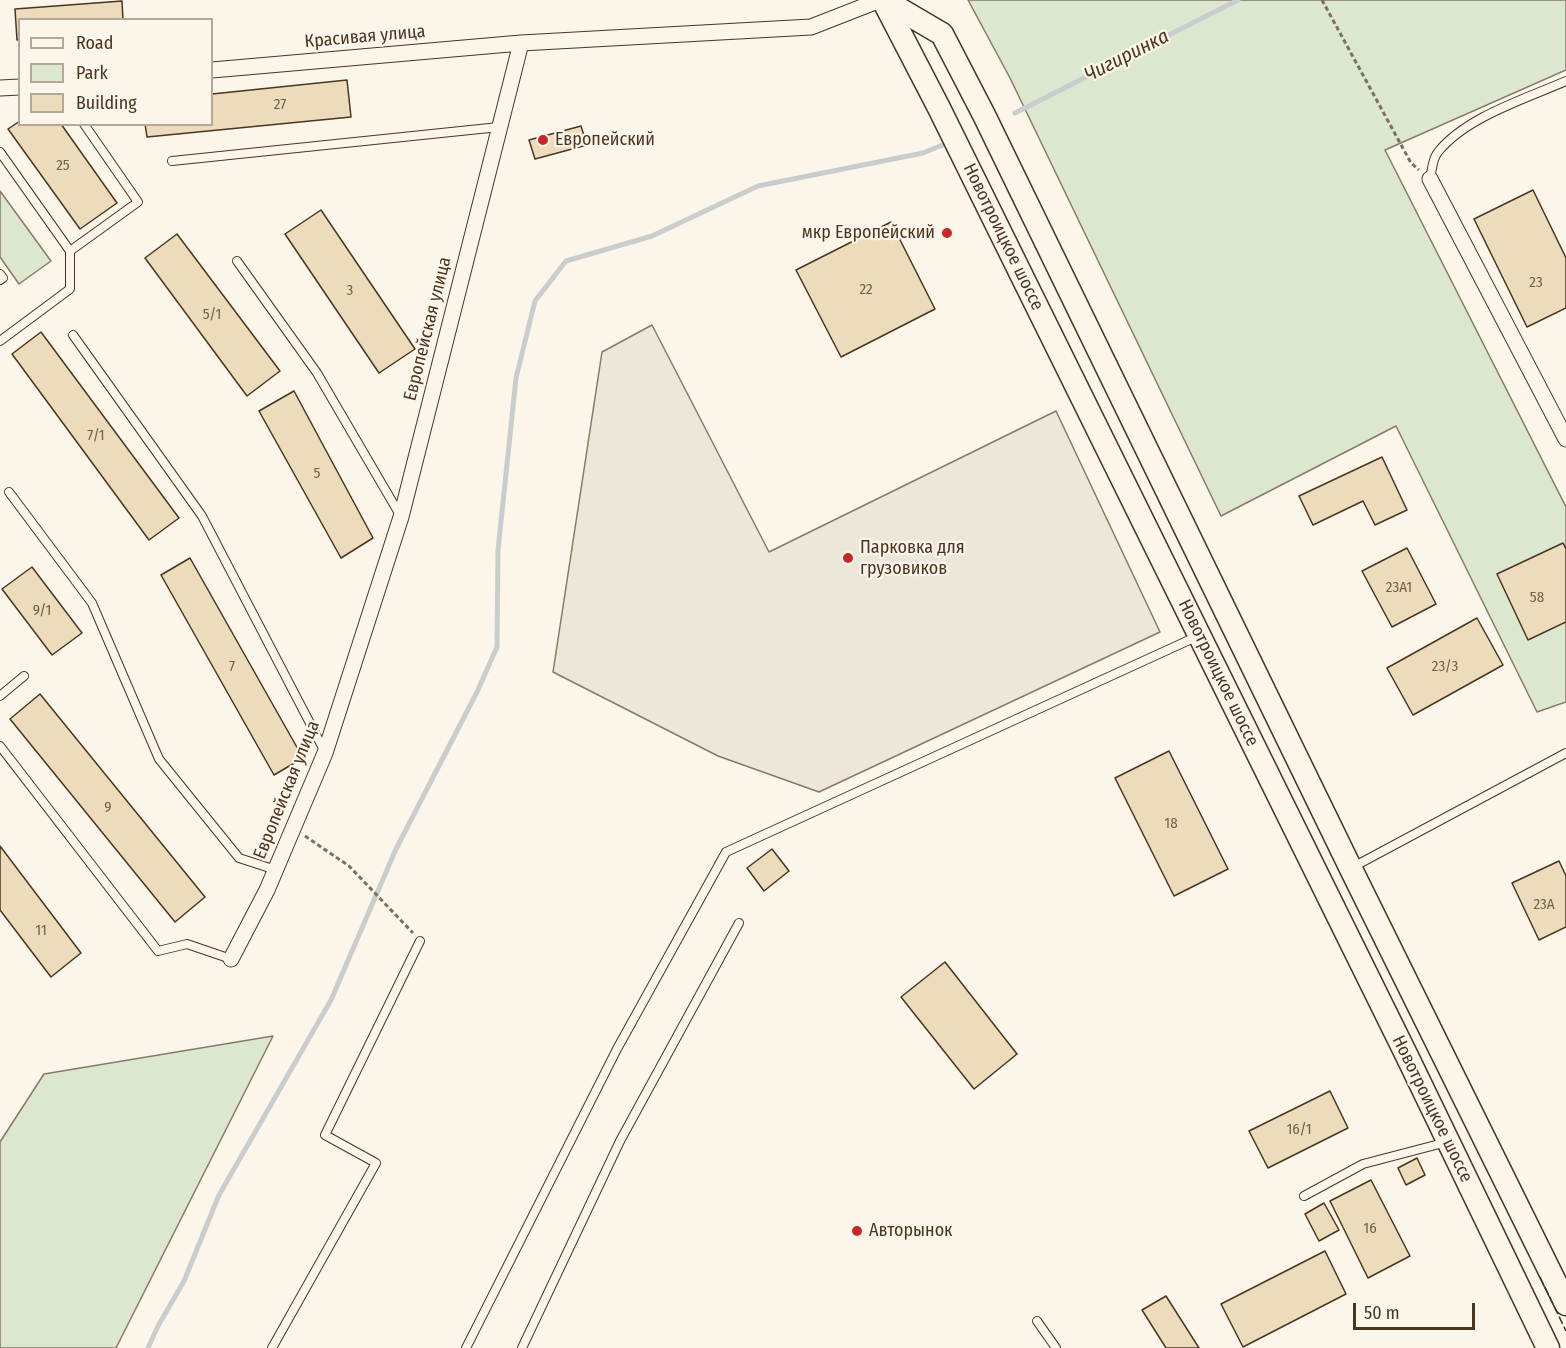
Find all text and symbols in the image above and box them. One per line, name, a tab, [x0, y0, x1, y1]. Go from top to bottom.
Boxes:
legend	[18, 18, 213, 126]
street label: Красивая улица	[304, 21, 426, 53]
water label: Чигиринка	[1081, 25, 1173, 87]
text: Road	[76, 32, 113, 54]
text: Park	[76, 62, 108, 84]
text: Building	[76, 92, 137, 114]
house number: 27	[274, 96, 286, 114]
place label: Европейский	[555, 129, 655, 151]
marker: Европейский	[536, 133, 550, 147]
house number: 25	[56, 157, 70, 175]
street label: Новотроицкое шоссе	[958, 160, 1048, 314]
place label: мкр Европейский	[802, 222, 935, 244]
marker: мкр Европейский	[940, 226, 954, 240]
street label: Европейская улица	[400, 255, 456, 403]
house number: 23	[1529, 274, 1543, 292]
house number: 22	[859, 281, 873, 299]
house number: 3	[347, 282, 353, 300]
house number: 5/1	[203, 306, 221, 324]
house number: 7/1	[87, 427, 105, 445]
house number: 5	[314, 465, 320, 483]
place label: Парковка для грузовиков	[860, 537, 965, 580]
marker: Парковка для грузовиков	[841, 551, 855, 565]
house number: 23А1	[1386, 579, 1412, 597]
house number: 58	[1530, 589, 1544, 607]
street label: Новотроицкое шоссе	[1173, 596, 1263, 750]
house number: 9/1	[33, 602, 51, 620]
house number: 7	[229, 658, 235, 676]
house number: 23/3	[1432, 658, 1458, 676]
street label: Европейская улица	[249, 718, 325, 862]
house number: 9	[104, 799, 112, 817]
house number: 18	[1164, 815, 1178, 833]
house number: 23А	[1533, 896, 1555, 914]
house number: 11	[35, 922, 47, 940]
street label: Новотроицкое шоссе	[1387, 1032, 1477, 1186]
house number: 16/1	[1287, 1121, 1311, 1139]
place label: Авторынок	[869, 1220, 953, 1242]
house number: 16	[1363, 1220, 1377, 1238]
marker: Авторынок	[850, 1224, 864, 1238]
scale bar	[1356, 1291, 1478, 1329]
text: 50 m	[1364, 1302, 1400, 1324]

